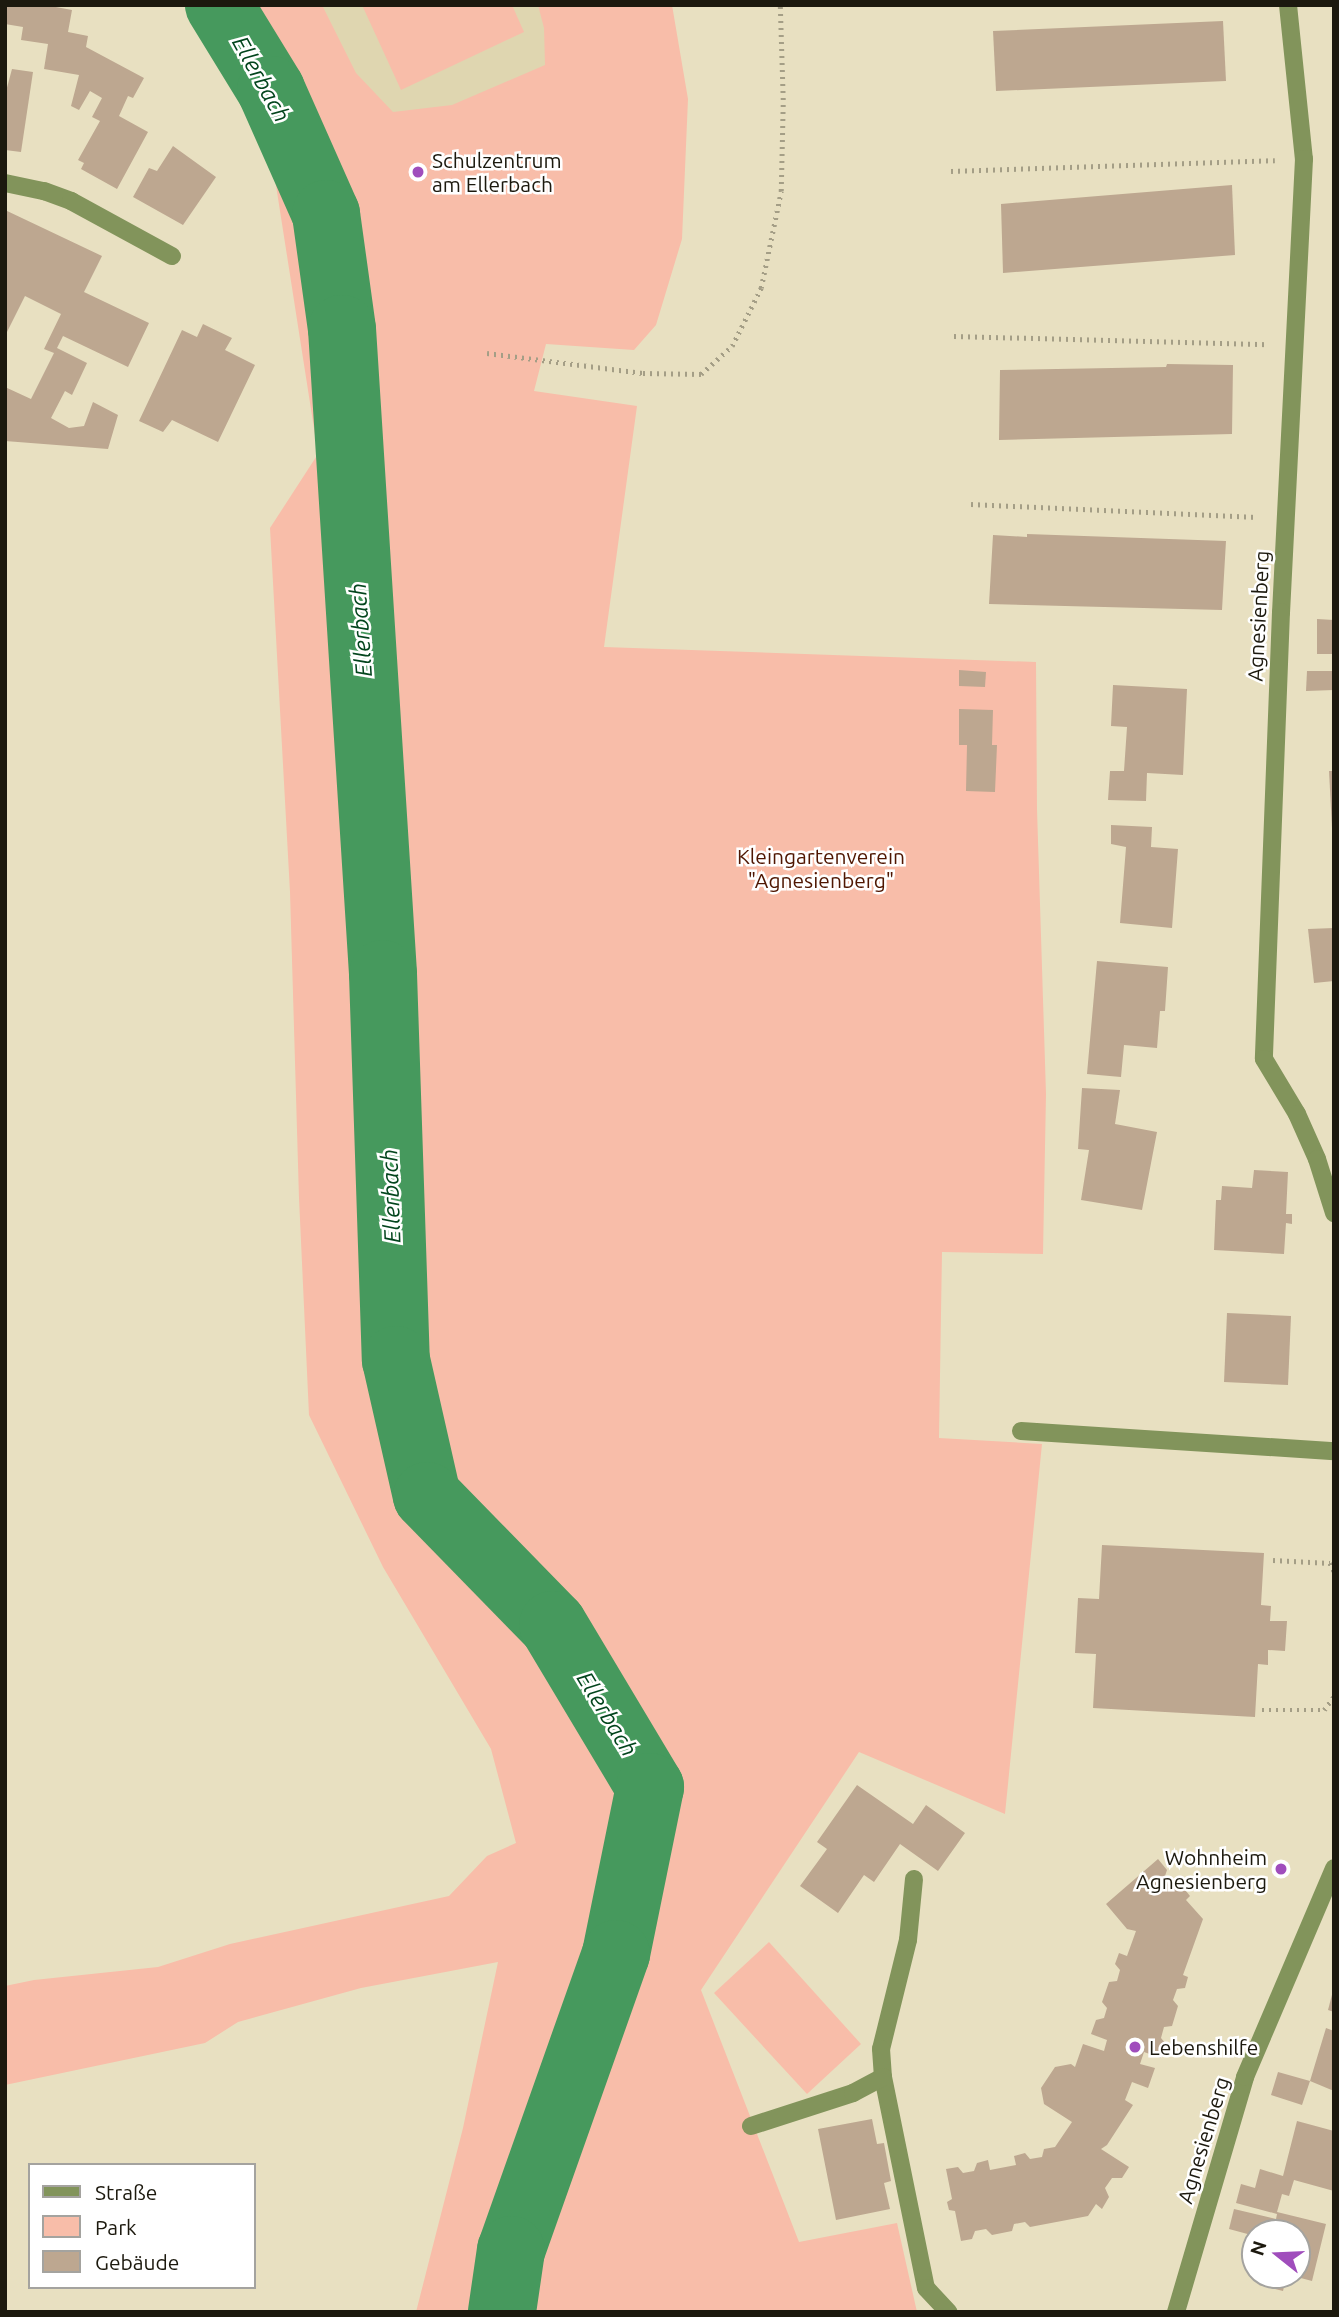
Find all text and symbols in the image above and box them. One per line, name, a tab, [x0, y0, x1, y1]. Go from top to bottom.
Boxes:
water label: Ellerbach	[226, 31, 296, 127]
place label: Schulzentrum am Ellerbach	[432, 147, 562, 197]
marker: Schulzentrum am Ellerbach	[410, 164, 426, 180]
street label: Agnesienberg	[1242, 550, 1274, 682]
water label: Ellerbach	[344, 582, 378, 678]
park label: Kleingartenverein "Agnesienberg"	[737, 843, 905, 893]
water label: Ellerbach	[376, 1149, 406, 1243]
water label: Ellerbach	[571, 1667, 643, 1761]
place label: Wohnheim Agnesienberg	[1136, 1844, 1267, 1894]
marker: Wohnheim Agnesienberg	[1273, 1861, 1289, 1877]
place label: Lebenshilfe	[1149, 2034, 1258, 2060]
marker: Lebenshilfe	[1127, 2039, 1143, 2055]
street label: Agnesienberg	[1172, 2074, 1234, 2206]
legend	[28, 2163, 256, 2289]
text: Straße	[95, 2180, 157, 2204]
text: Park	[95, 2215, 137, 2239]
north arrow	[1241, 2219, 1311, 2289]
text: N	[1245, 2238, 1271, 2258]
text: Gebäude	[95, 2250, 179, 2274]

